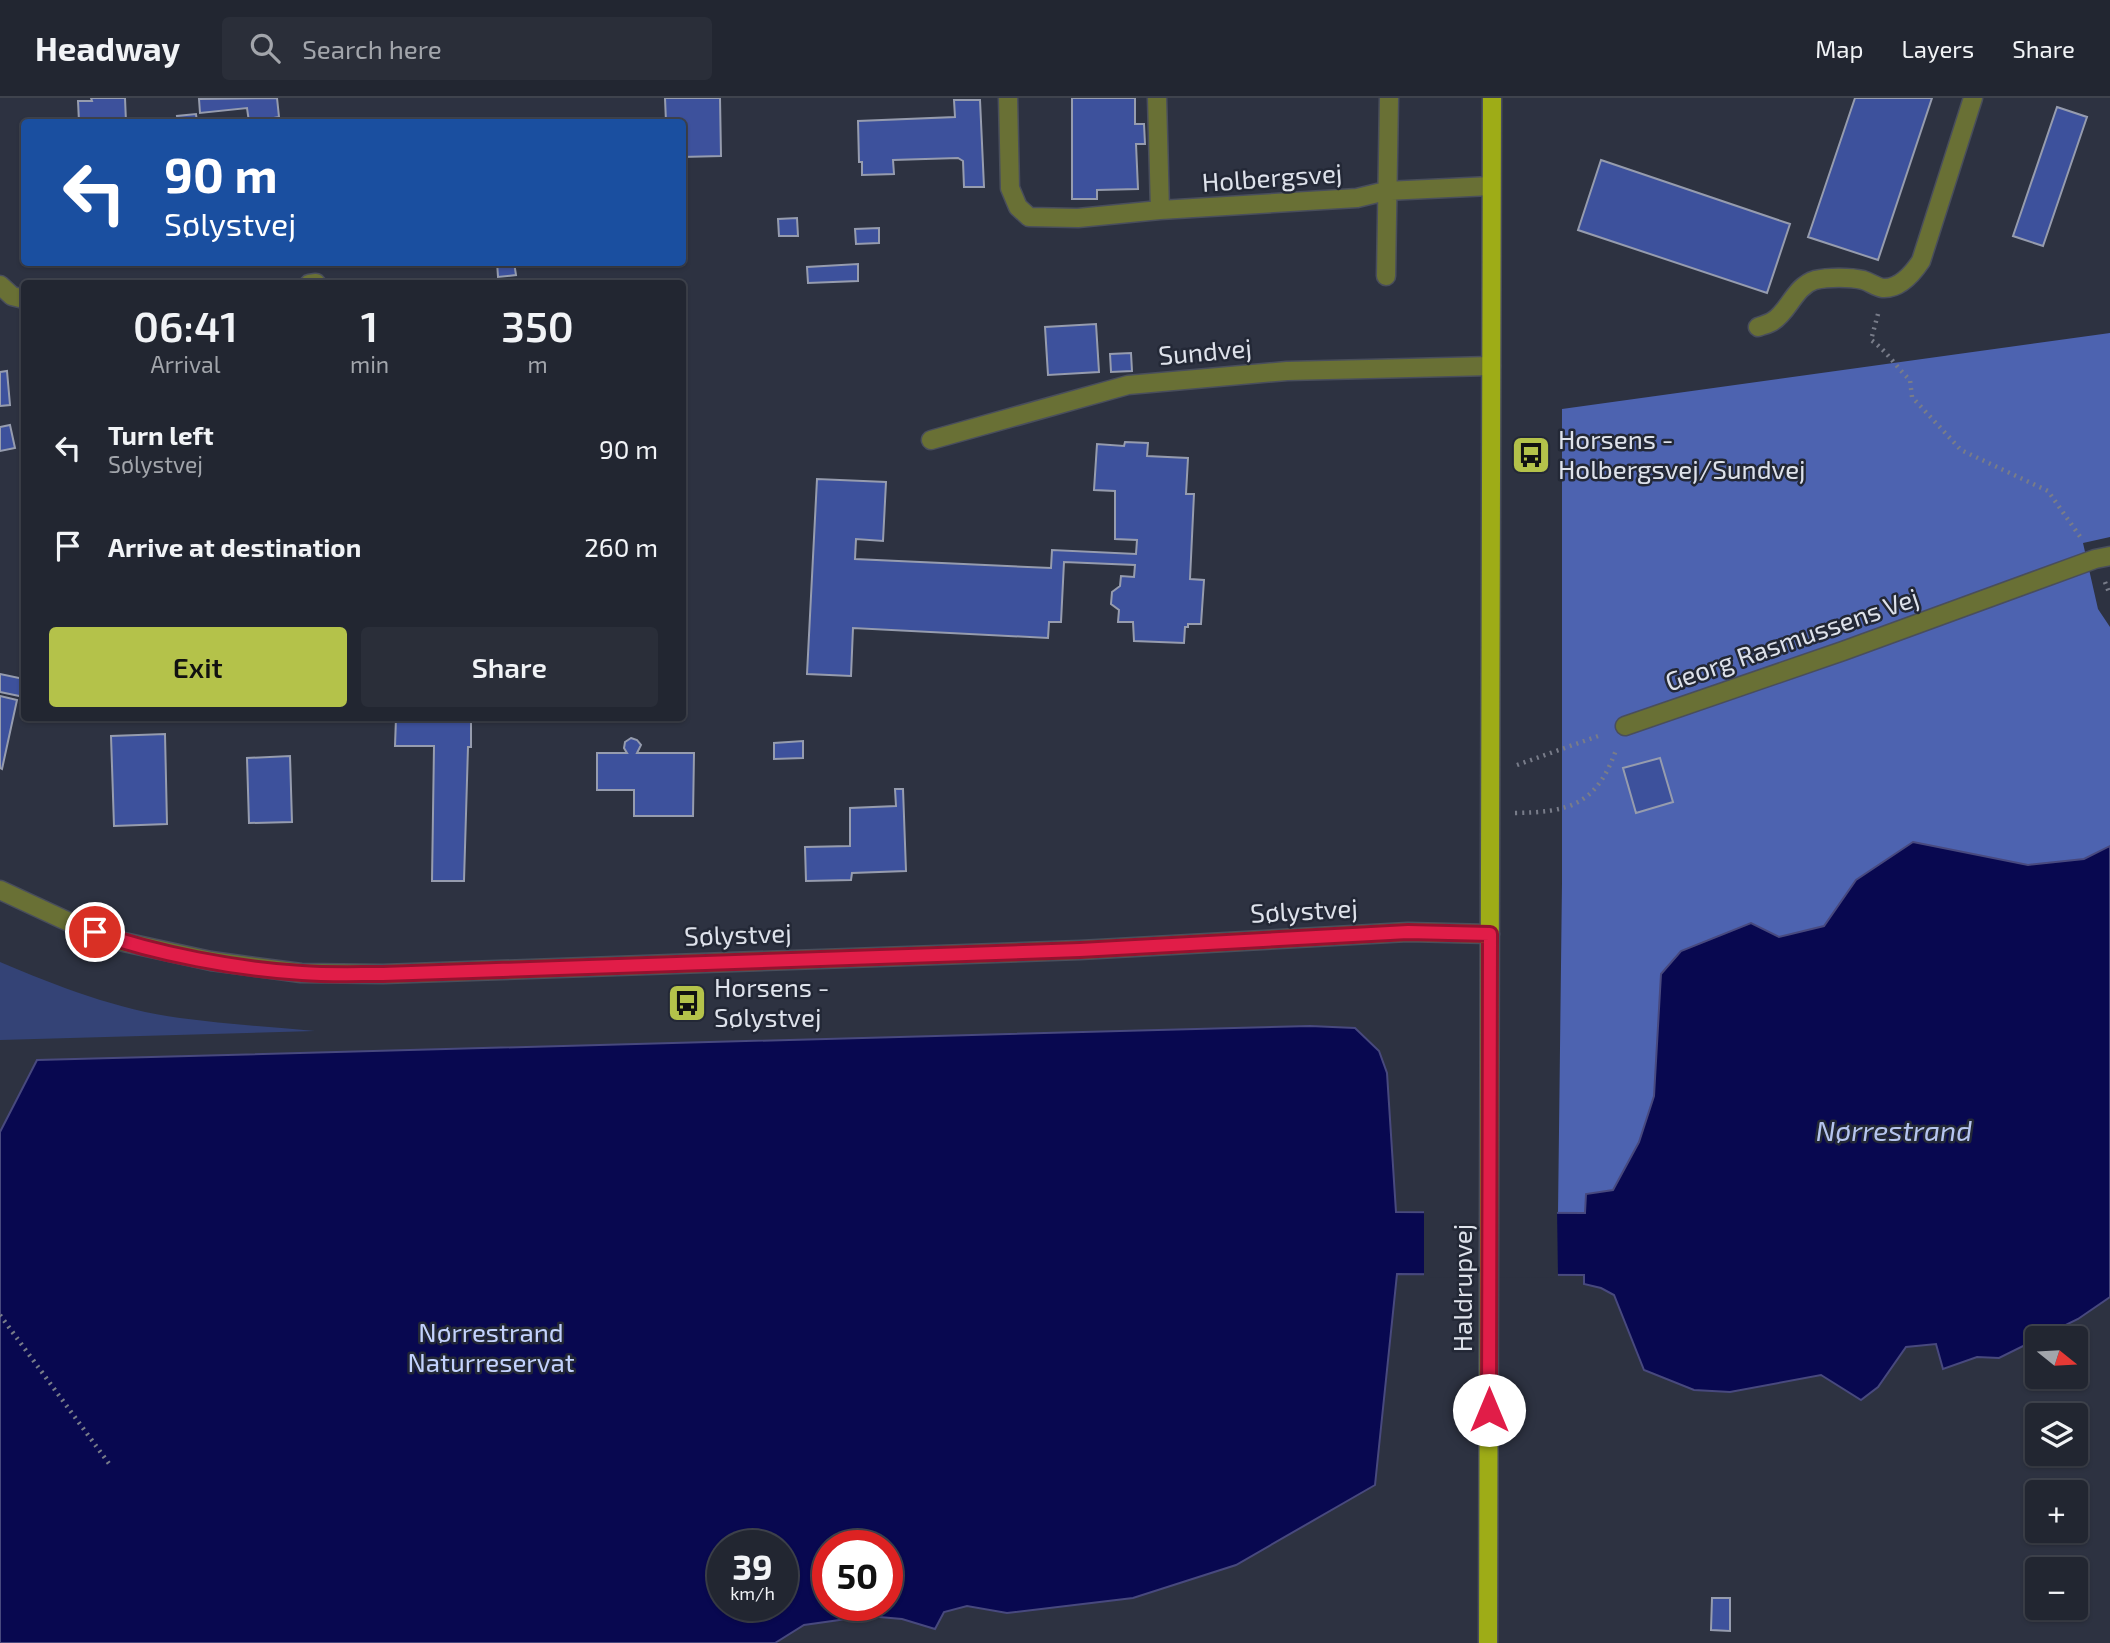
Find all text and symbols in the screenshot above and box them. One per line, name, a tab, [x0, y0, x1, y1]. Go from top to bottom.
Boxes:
search box	[222, 17, 712, 80]
text: Headway	[35, 28, 180, 68]
icon: search	[246, 29, 284, 67]
text: Search here	[302, 33, 442, 64]
text: Map	[1815, 34, 1863, 63]
text: Layers	[1901, 34, 1974, 63]
text: Share	[2012, 34, 2075, 63]
text: 90 m	[164, 144, 278, 203]
icon: left	[49, 147, 140, 238]
street label: Holbergsvej	[1201, 156, 1343, 197]
text: Sølystvej	[164, 204, 296, 242]
text: 06:41	[133, 300, 238, 350]
text: 1	[361, 300, 378, 350]
text: 350	[501, 300, 574, 350]
street label: Sundvej	[1157, 331, 1253, 370]
text: Arrival	[151, 350, 221, 378]
text: min	[350, 350, 389, 378]
text: m	[528, 350, 548, 378]
text: Turn left	[108, 419, 214, 450]
place label: Horsens - Holbergsvej/Sundvej	[1558, 423, 1806, 484]
icon: left	[49, 429, 87, 467]
text: 90 m	[599, 433, 658, 464]
bus stop icon: Horsens - Holbergsvej/Sundvej	[1510, 434, 1552, 476]
text: Sølystvej	[108, 450, 203, 478]
icon: arrive	[49, 527, 87, 565]
text: Arrive at destination	[108, 531, 361, 562]
text: 260 m	[584, 531, 658, 562]
street label: Georg Rasmussens Vej	[1661, 581, 1922, 697]
button: Exit	[49, 627, 347, 707]
button: Share	[361, 627, 658, 707]
street label: Sølystvej	[1249, 891, 1358, 928]
pin	[65, 902, 125, 962]
icon: arrive	[76, 913, 114, 951]
street label: Sølystvej	[684, 916, 792, 951]
place label: Horsens - Sølystvej	[714, 971, 830, 1032]
bus stop icon: Horsens - Sølystvej	[666, 982, 708, 1024]
water label: Nørrestrand	[1816, 1113, 1972, 1147]
street label: Haldrupvej	[1446, 1224, 1477, 1352]
park label: Nørrestrand Naturreservat	[407, 1316, 575, 1377]
north arrow	[2025, 1326, 2088, 1390]
map controls	[2025, 1326, 2088, 1620]
position arrow	[1452, 1373, 1526, 1447]
button: layers	[2025, 1403, 2088, 1466]
button: +	[2025, 1480, 2088, 1543]
speed limit sign: 50	[812, 1530, 903, 1621]
text: 39	[732, 1545, 773, 1587]
button: −	[2025, 1557, 2088, 1620]
text: km/h	[730, 1582, 775, 1604]

